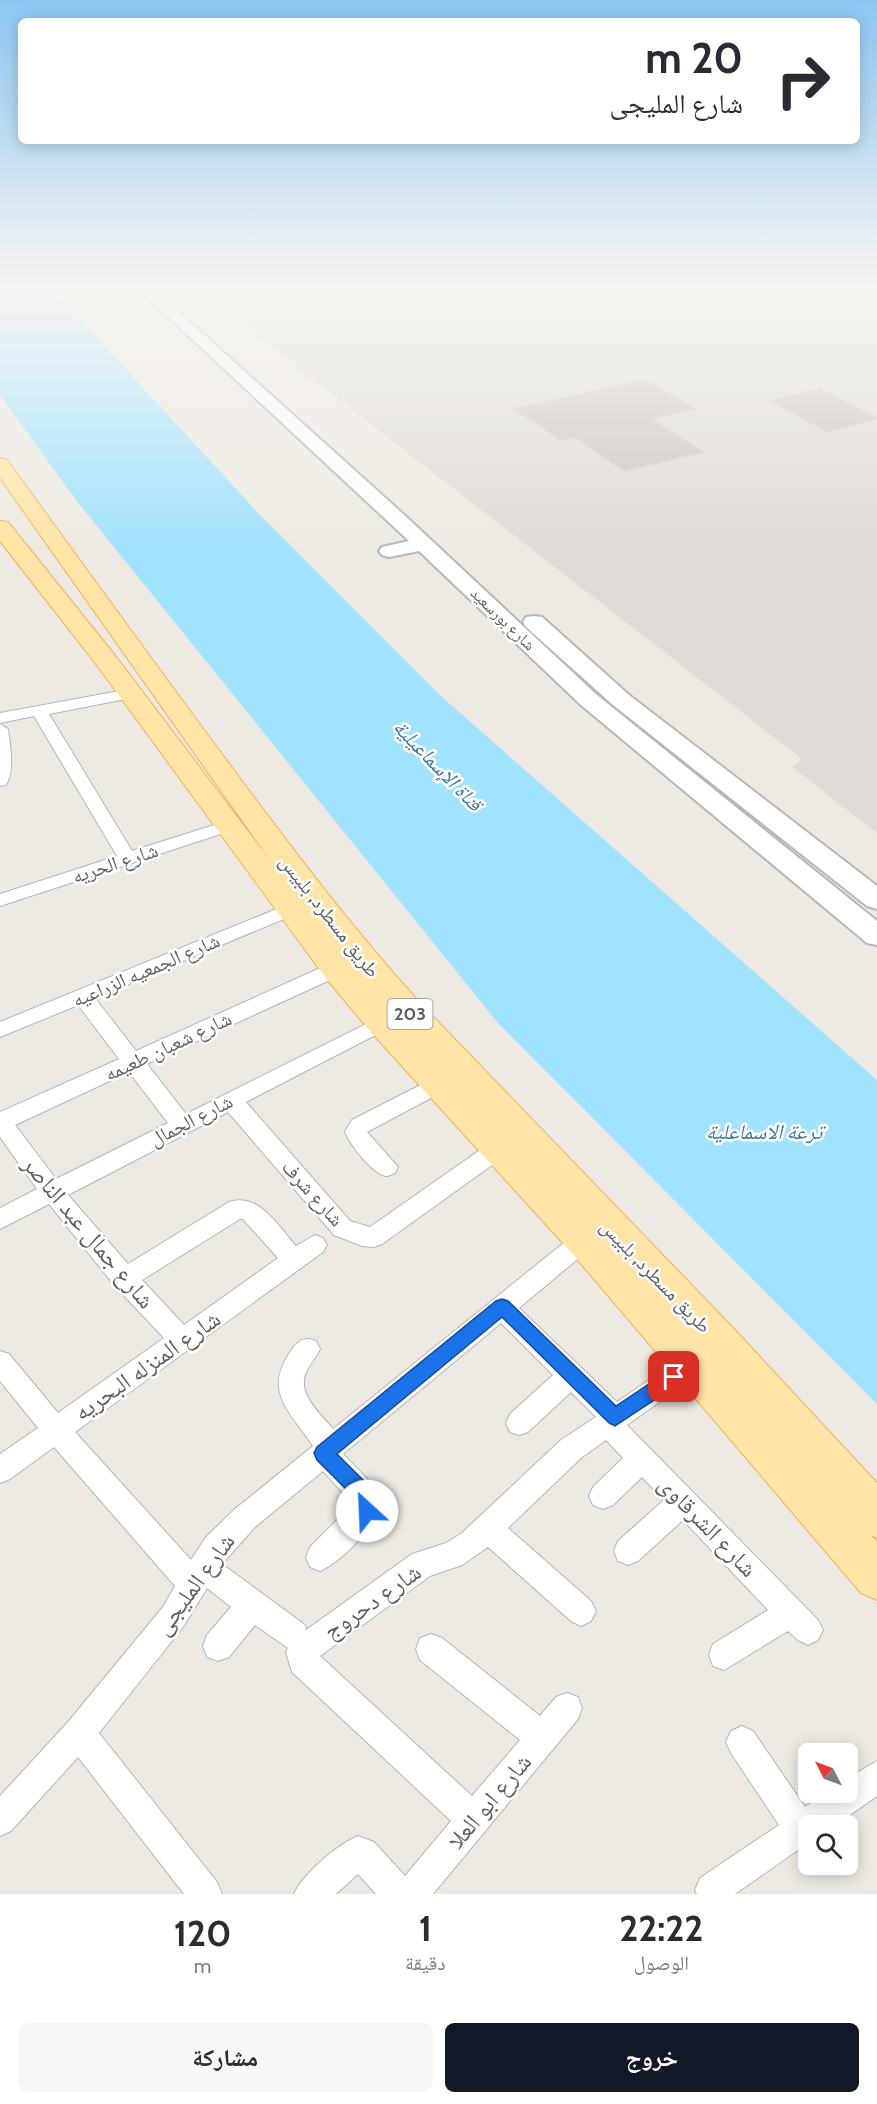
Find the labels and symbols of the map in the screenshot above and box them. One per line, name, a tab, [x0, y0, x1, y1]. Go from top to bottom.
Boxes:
street label: شارع بورسعيد	[466, 583, 539, 655]
water label: قناة الإسماعيلية	[388, 714, 490, 818]
street label: شارع الحريه	[69, 838, 161, 889]
street label: طريق مسطرد, بلبيس	[275, 850, 385, 982]
street label: شارع الجمعيه الزراعيه	[69, 928, 224, 1013]
road number: 203	[388, 999, 432, 1029]
street label: شارع شعبان طعيمه	[101, 1006, 236, 1087]
street label: شارع الجمال	[145, 1089, 237, 1152]
water label: ترعة الاسماعلية	[706, 1119, 827, 1144]
street label: شارع جمال عبد الناصر	[15, 1149, 161, 1315]
street label: شارع شرف	[276, 1155, 349, 1232]
street label: طريق مسطرد, بلبيس	[595, 1214, 717, 1338]
street label: شارع المنزله البحريه	[68, 1304, 226, 1427]
pin	[648, 1351, 699, 1402]
street label: شارع الشرقاوى	[652, 1469, 763, 1583]
position arrow	[335, 1479, 399, 1543]
street label: شارع المليجى	[147, 1527, 241, 1641]
street label: شارع دحروج	[318, 1557, 427, 1646]
north arrow	[798, 1743, 858, 1803]
street label: شارع ابو العلا	[441, 1747, 538, 1855]

